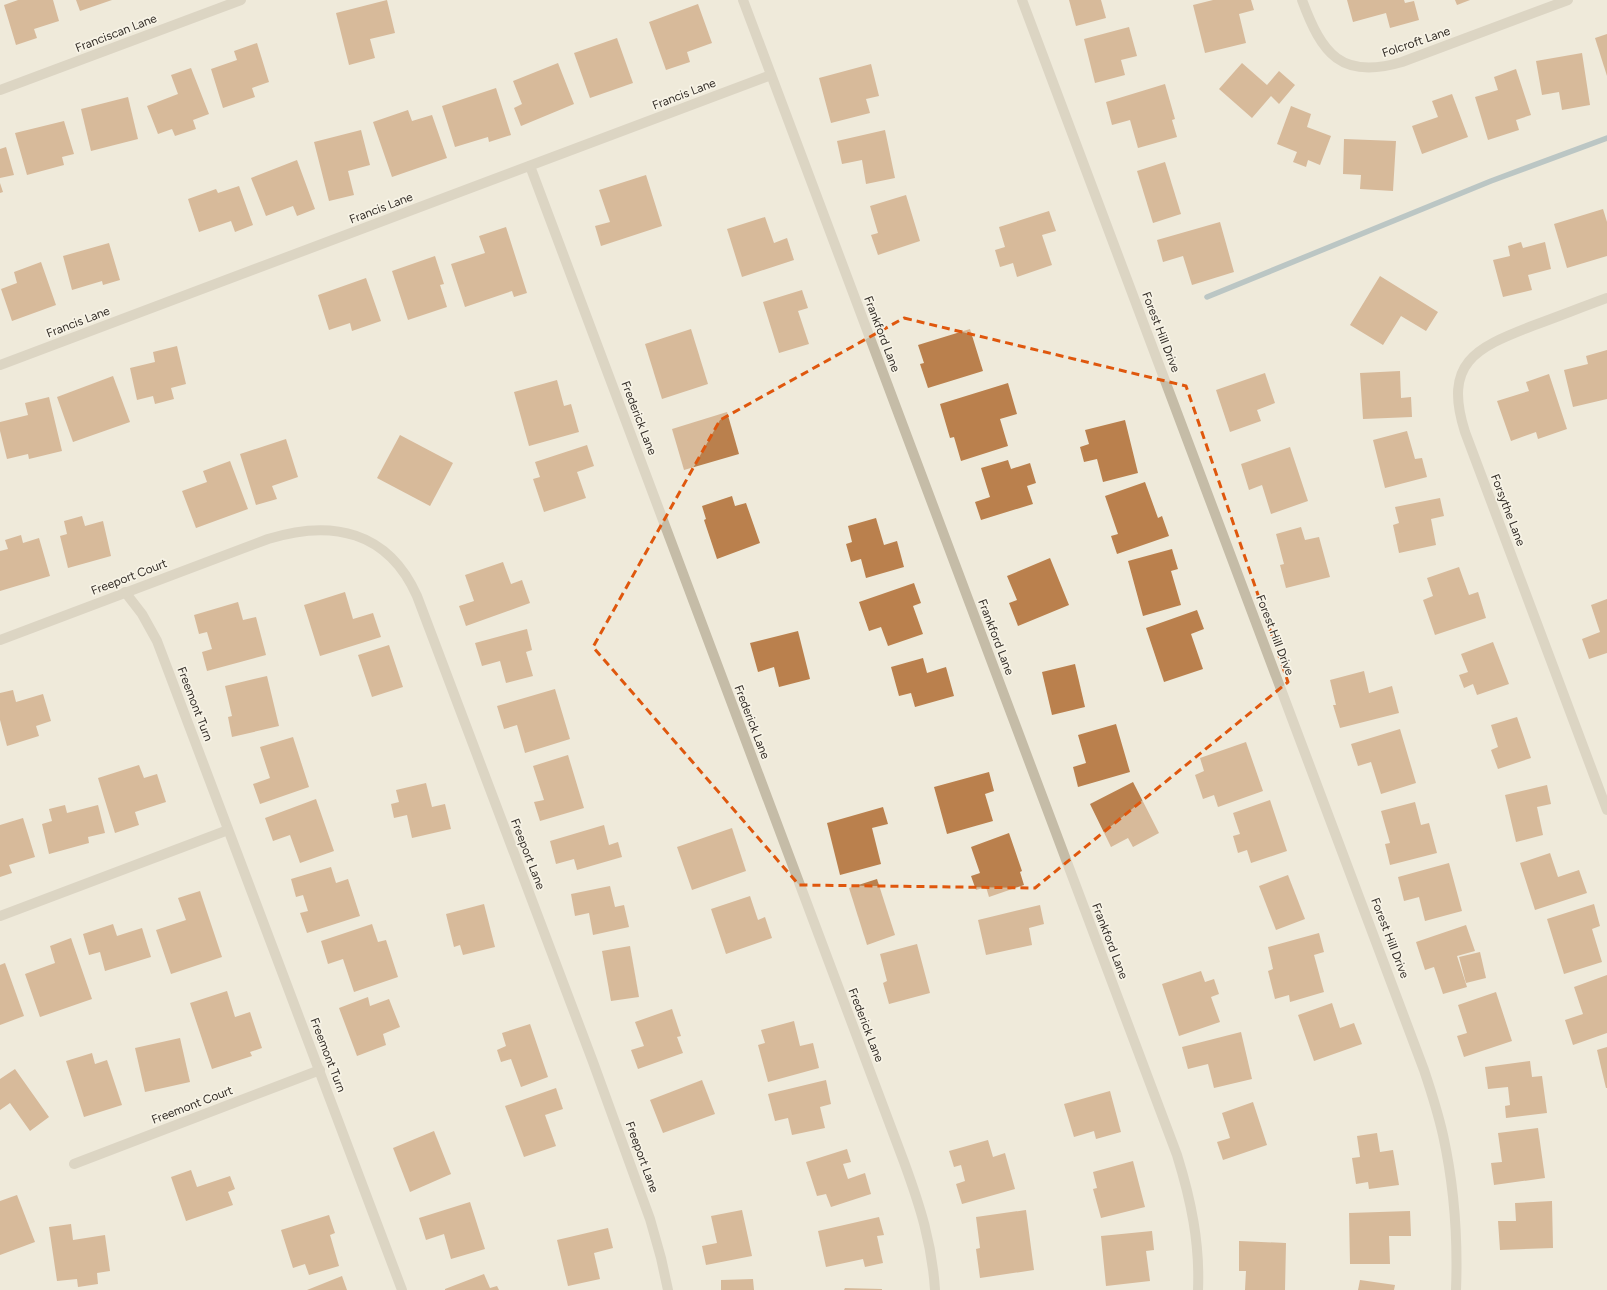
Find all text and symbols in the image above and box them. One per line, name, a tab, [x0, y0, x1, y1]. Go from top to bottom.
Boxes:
street label: Franciscan Lane	[73, 11, 159, 55]
street label: Folcroft Lane	[1380, 24, 1452, 60]
street label: Francis Lane	[650, 75, 718, 112]
street label: Francis Lane	[347, 189, 415, 226]
street label: Forest Hill Drive	[1139, 290, 1183, 375]
street label: Frankford Lane	[861, 294, 903, 374]
street label: Francis Lane	[44, 303, 112, 340]
street label: Frederick Lane	[618, 379, 660, 457]
street label: Forsythe Lane	[1488, 472, 1528, 548]
street label: Freeport Court	[89, 556, 169, 598]
street label: Forest Hill Drive	[1253, 593, 1297, 678]
street label: Frankford Lane	[975, 597, 1017, 677]
street label: Freemont Turn	[174, 665, 216, 743]
street label: Frederick Lane	[731, 683, 773, 761]
street label: Freeport Lane	[508, 817, 548, 892]
street label: Forest Hill Drive	[1368, 896, 1412, 981]
street label: Frankford Lane	[1089, 901, 1131, 981]
street label: Frederick Lane	[845, 986, 887, 1064]
street label: Freemont Turn	[307, 1016, 349, 1094]
street label: Freemont Court	[149, 1083, 235, 1127]
street label: Freeport Lane	[623, 1119, 662, 1195]

